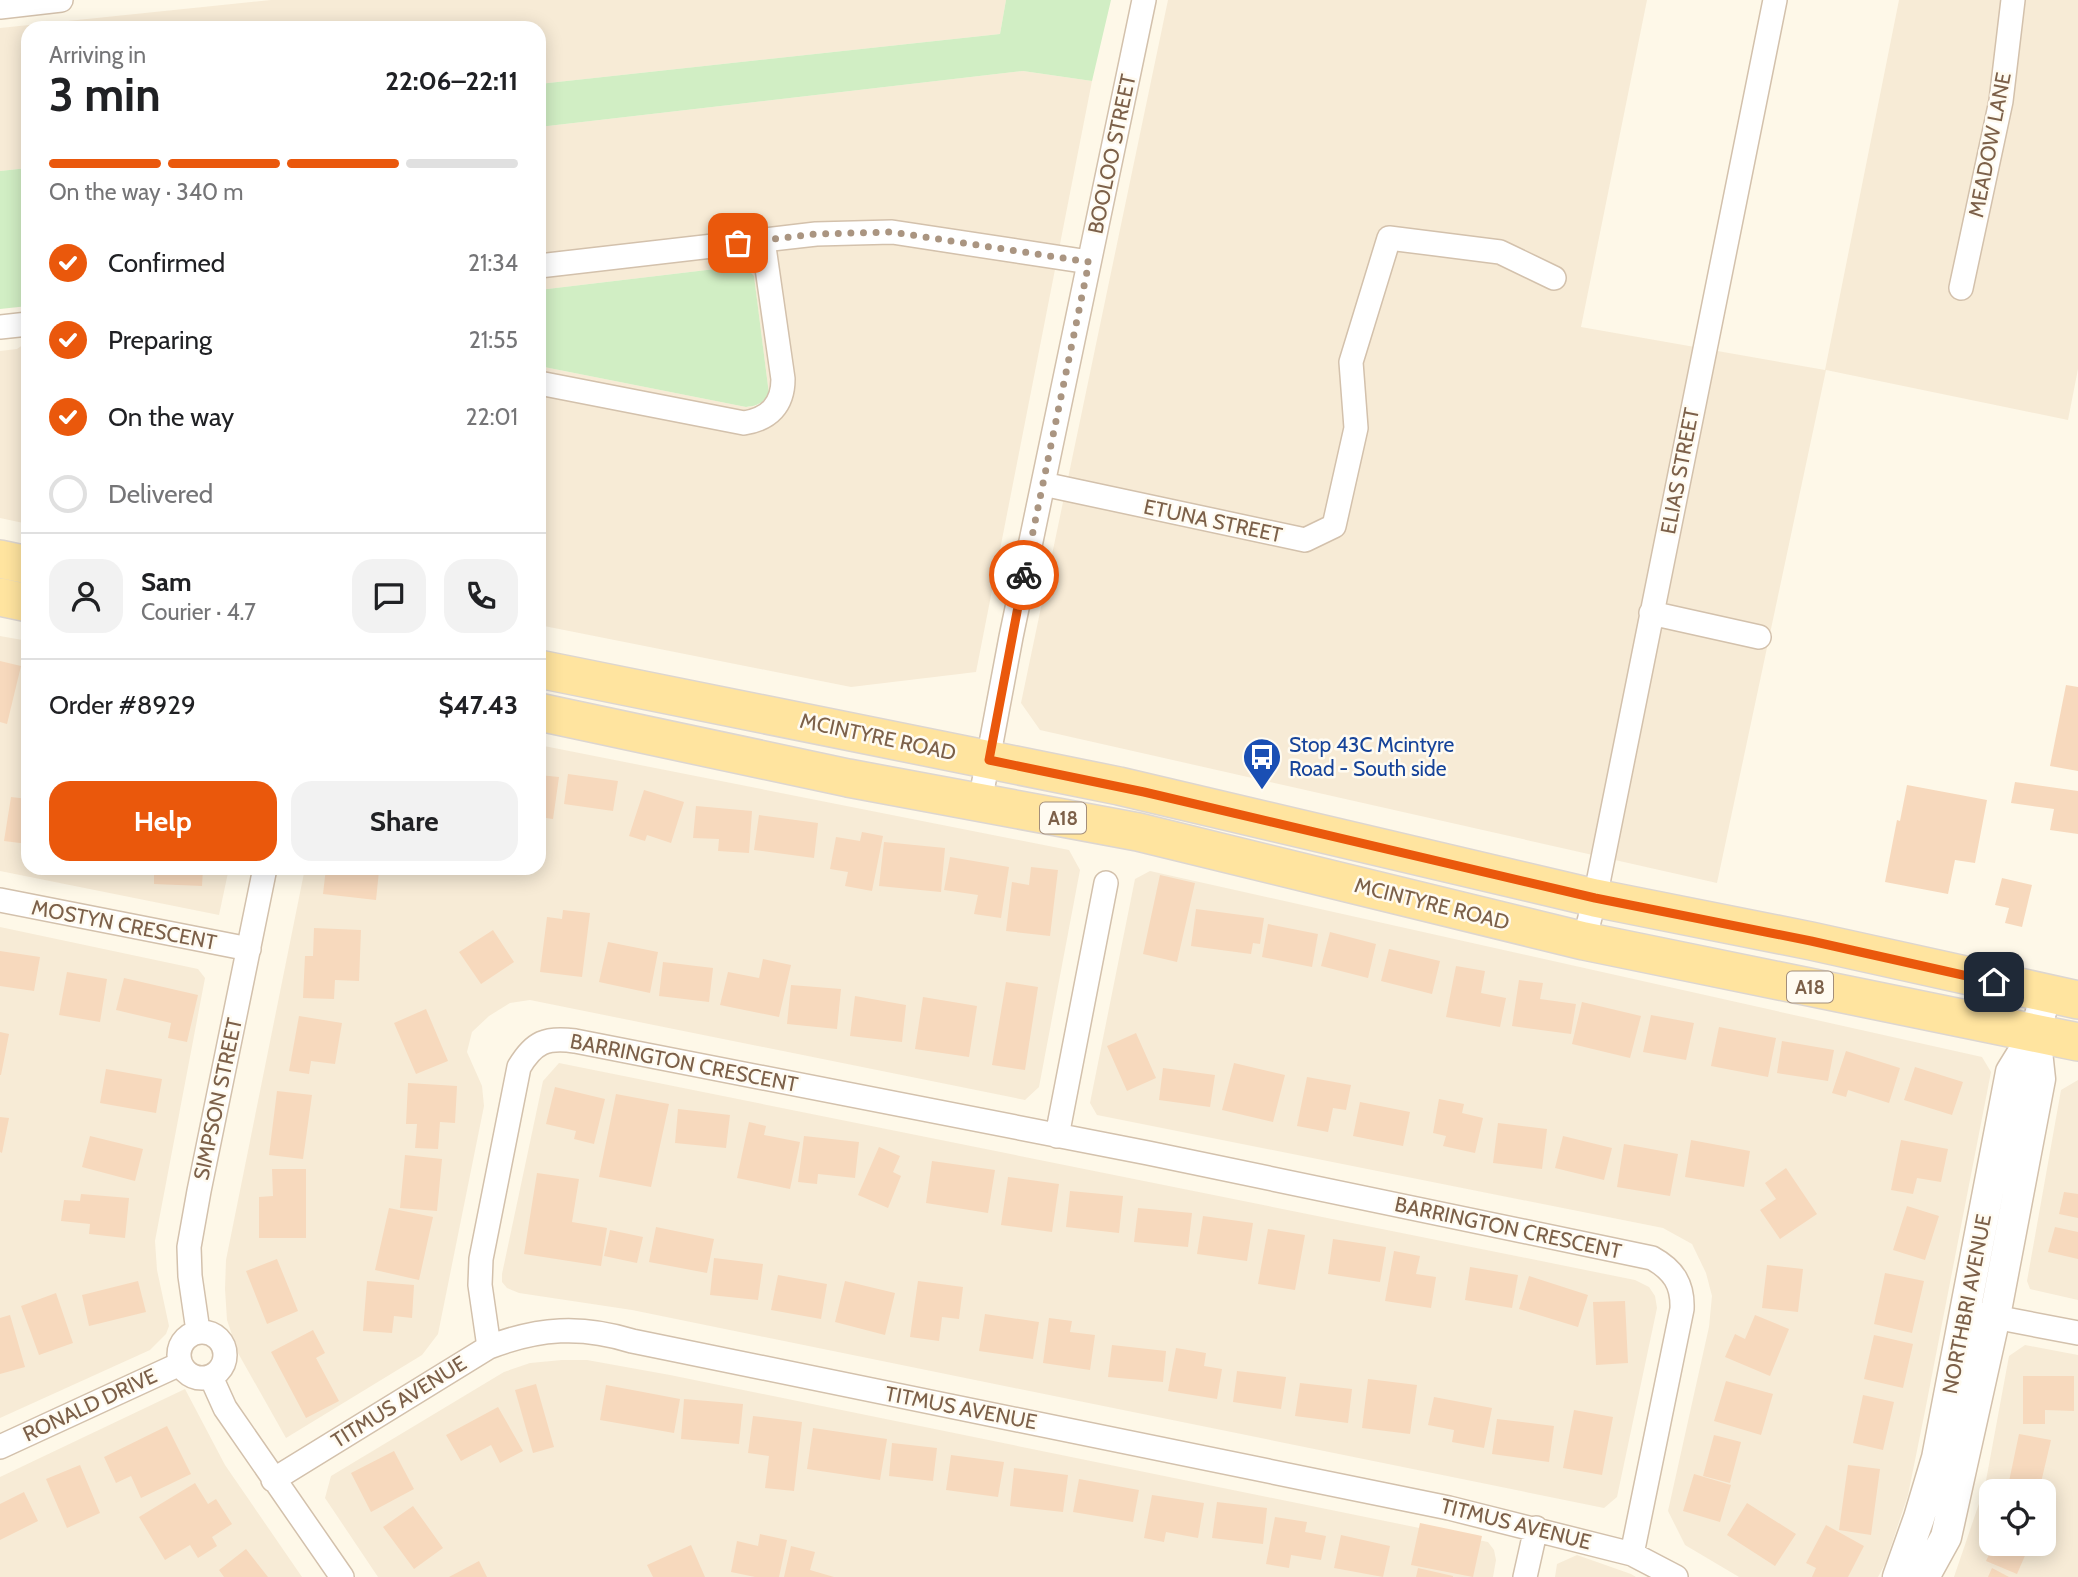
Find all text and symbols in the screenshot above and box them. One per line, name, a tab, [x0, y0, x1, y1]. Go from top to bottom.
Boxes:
text: Arriving in	[49, 41, 146, 69]
text: 22:06–22:11	[385, 65, 518, 97]
text: 3 min	[49, 67, 161, 123]
street label: MEADOW LANE	[1963, 70, 2016, 220]
street label: BOOLOO STREET	[1082, 72, 1141, 236]
text: On the way · 340 m	[49, 178, 244, 206]
pin	[708, 213, 768, 273]
icon: bag	[719, 224, 757, 262]
icon: check	[49, 244, 87, 282]
text: Confirmed	[108, 247, 225, 279]
text: 21:34	[468, 249, 518, 277]
icon: check	[49, 321, 87, 359]
text: Preparing	[108, 324, 212, 356]
text: 21:55	[469, 326, 518, 354]
icon: check	[49, 398, 87, 436]
text: On the way	[108, 401, 234, 433]
text: 22:01	[466, 403, 518, 431]
street label: ELIAS STREET	[1655, 406, 1704, 536]
text: Delivered	[108, 478, 213, 510]
street label: ETUNA STREET	[1142, 494, 1285, 547]
courier	[989, 540, 1059, 610]
icon: bike	[1005, 556, 1043, 594]
button: person	[49, 559, 123, 633]
button: chat	[352, 559, 426, 633]
button: phone	[444, 559, 518, 633]
text: Sam	[141, 566, 192, 598]
text: Courier · 4.7	[141, 598, 256, 626]
text: Order #8929	[49, 689, 196, 721]
text: $47.43	[438, 689, 518, 721]
street label: MCINTYRE ROAD	[798, 708, 958, 765]
place label: Stop 43C Mcintyre Road - South side	[1289, 732, 1454, 781]
bus stop icon: Stop 43C Mcintyre Road - South side	[1241, 736, 1283, 791]
button: Help	[49, 781, 277, 861]
button: Share	[291, 781, 518, 861]
road number: A18	[1040, 803, 1086, 834]
street label: MCINTYRE ROAD	[1352, 872, 1512, 935]
street label: MOSTYN CRESCENT	[29, 894, 219, 955]
pin	[1964, 952, 2024, 1012]
icon: home	[1975, 963, 2013, 1001]
road number: A18	[1787, 972, 1833, 1002]
street label: SIMPSON STREET	[188, 1016, 247, 1182]
street label: BARRINGTON CRESCENT	[568, 1028, 800, 1097]
street label: BARRINGTON CRESCENT	[1392, 1191, 1624, 1264]
street label: NORTHBRI AVENUE	[1937, 1212, 1996, 1396]
street label: TITMUS AVENUE	[327, 1350, 471, 1453]
street label: RONALD DRIVE	[19, 1363, 161, 1446]
street label: TITMUS AVENUE	[883, 1381, 1039, 1434]
map controls	[1979, 1479, 2056, 1556]
button: locate	[1979, 1479, 2056, 1556]
street label: TITMUS AVENUE	[1438, 1493, 1594, 1554]

